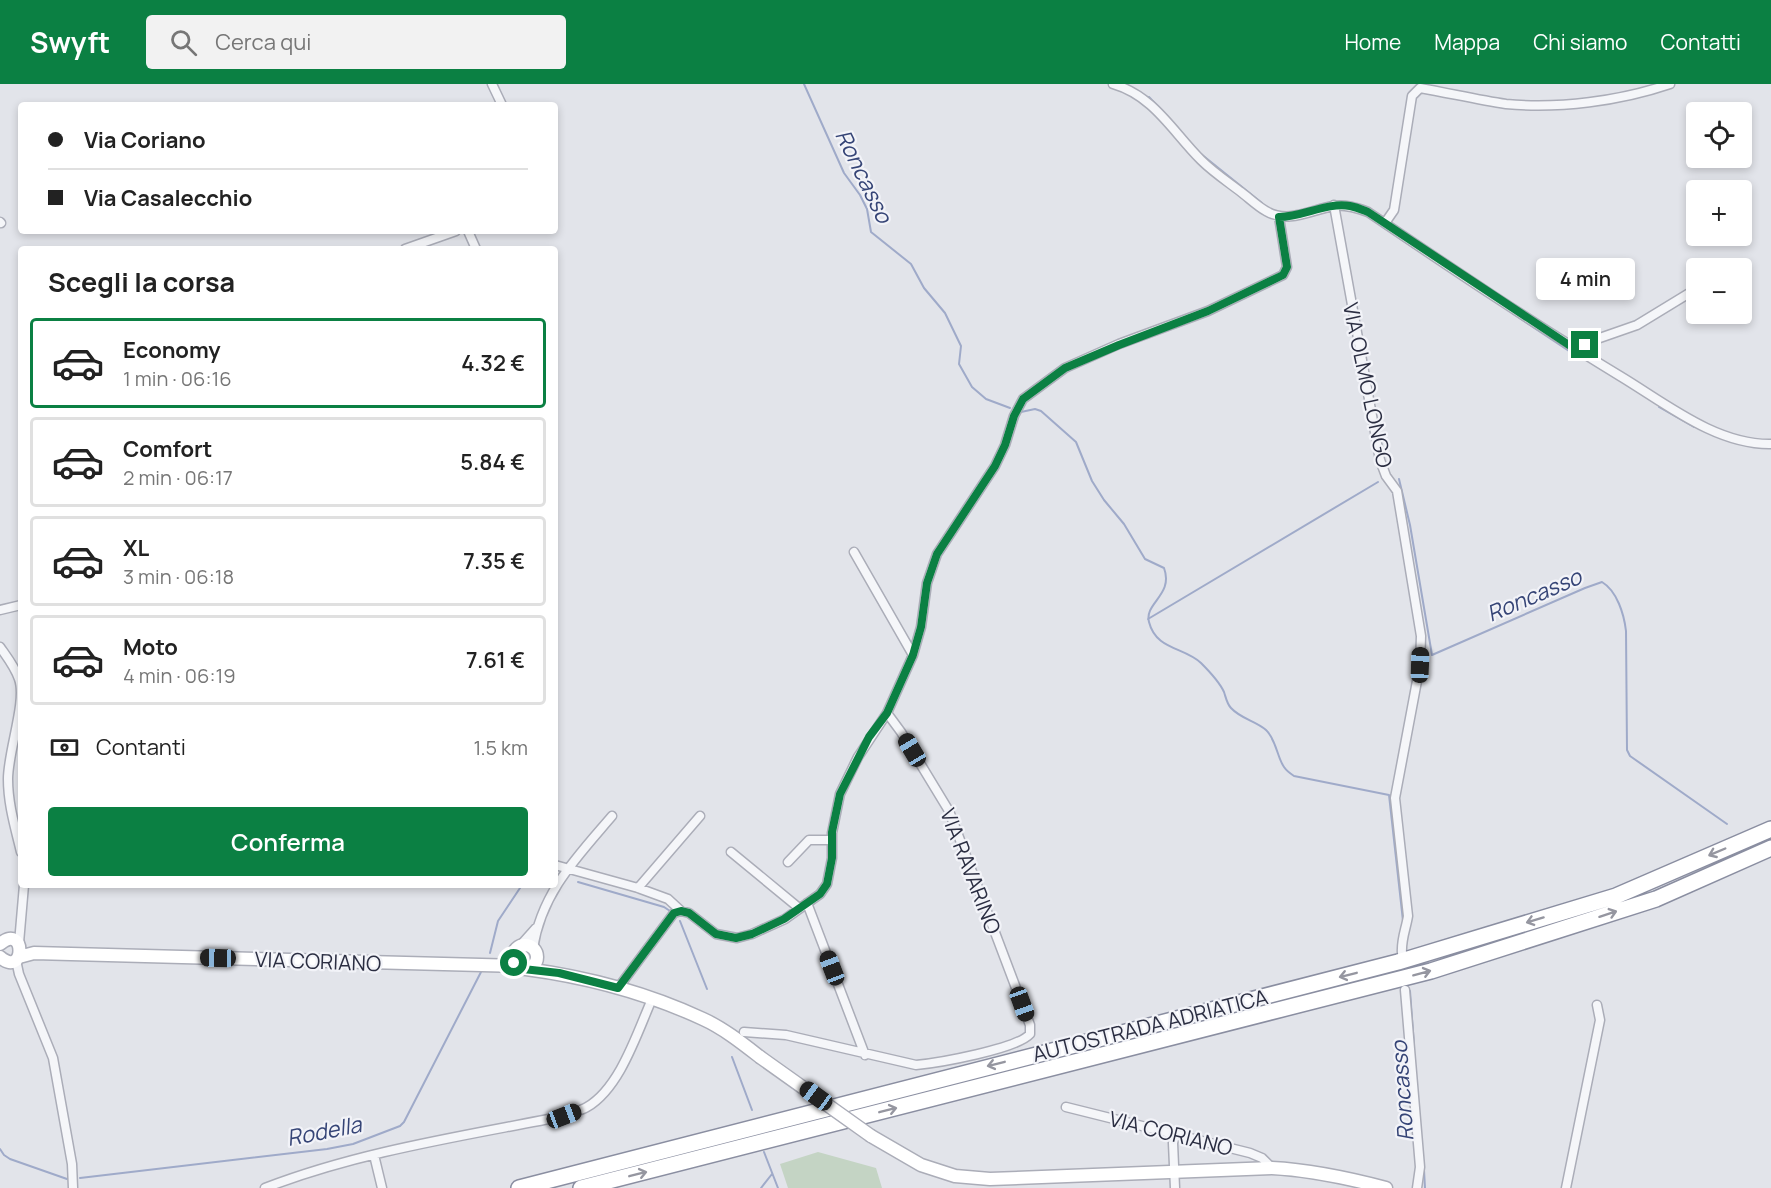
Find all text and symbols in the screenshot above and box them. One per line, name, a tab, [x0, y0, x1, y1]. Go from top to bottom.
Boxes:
search box	[146, 15, 566, 69]
text: Swyft	[30, 23, 110, 61]
icon: search	[167, 26, 200, 59]
text: Cerca qui	[215, 27, 312, 57]
text: Home	[1344, 28, 1401, 56]
text: Mappa	[1434, 28, 1500, 56]
text: Chi siamo	[1533, 28, 1628, 56]
text: Contatti	[1661, 28, 1741, 56]
map controls	[1686, 102, 1752, 324]
button: locate	[1686, 102, 1752, 168]
water label: Roncasso	[829, 124, 900, 229]
text: Via Coriano	[84, 125, 206, 155]
button: +	[1686, 180, 1752, 246]
text: Via Casalecchio	[84, 183, 252, 213]
callout: 4 min	[1536, 258, 1634, 300]
button: −	[1686, 258, 1752, 324]
text: Scegli la corsa	[48, 263, 235, 300]
text: 4 min	[1560, 265, 1611, 292]
street label: VIA OLMO LONGO	[1337, 300, 1399, 470]
route end	[1571, 331, 1598, 358]
text: Economy	[123, 335, 221, 365]
icon: car	[51, 336, 105, 390]
text: 4.32 €	[461, 348, 525, 378]
text: 1 min · 06:16	[123, 365, 232, 392]
text: Comfort	[123, 434, 212, 464]
icon: car	[51, 435, 105, 489]
text: 5.84 €	[460, 447, 525, 477]
text: 2 min · 06:17	[123, 464, 233, 491]
text: XL	[123, 533, 149, 563]
icon: car	[51, 534, 105, 588]
text: 7.35 €	[463, 546, 525, 576]
water label: Roncasso	[1482, 561, 1588, 628]
text: 3 min · 06:18	[123, 563, 234, 590]
text: Moto	[123, 632, 178, 662]
icon: car	[51, 633, 105, 687]
text: 7.61 €	[466, 645, 525, 675]
car	[1410, 647, 1430, 683]
text: 4 min · 06:19	[123, 662, 236, 689]
car	[895, 730, 929, 770]
icon: cash	[48, 731, 81, 764]
text: Contanti	[96, 732, 186, 762]
text: 1.5 km	[474, 734, 528, 761]
street label: VIA RAVARINO	[934, 804, 1008, 938]
button: Conferma	[48, 807, 528, 876]
one-way arrow	[1709, 847, 1727, 858]
one-way arrow	[1598, 908, 1617, 919]
one-way arrow	[1526, 915, 1545, 926]
street label: VIA CORIANO	[254, 945, 382, 977]
car	[817, 948, 847, 988]
car	[200, 949, 236, 967]
route start	[500, 949, 527, 976]
one-way arrow	[1412, 967, 1431, 978]
one-way arrow	[1338, 969, 1357, 981]
street label: AUTOSTRADA ADRIATICA	[1029, 982, 1271, 1068]
car	[1007, 984, 1037, 1024]
water label: Roncasso	[1383, 1038, 1420, 1142]
one-way arrow	[987, 1059, 1006, 1071]
car	[796, 1078, 836, 1114]
car	[544, 1101, 584, 1131]
one-way arrow	[878, 1103, 897, 1115]
street label: VIA CORIANO	[1106, 1104, 1236, 1162]
water label: Rodella	[284, 1109, 366, 1153]
one-way arrow	[628, 1167, 647, 1179]

